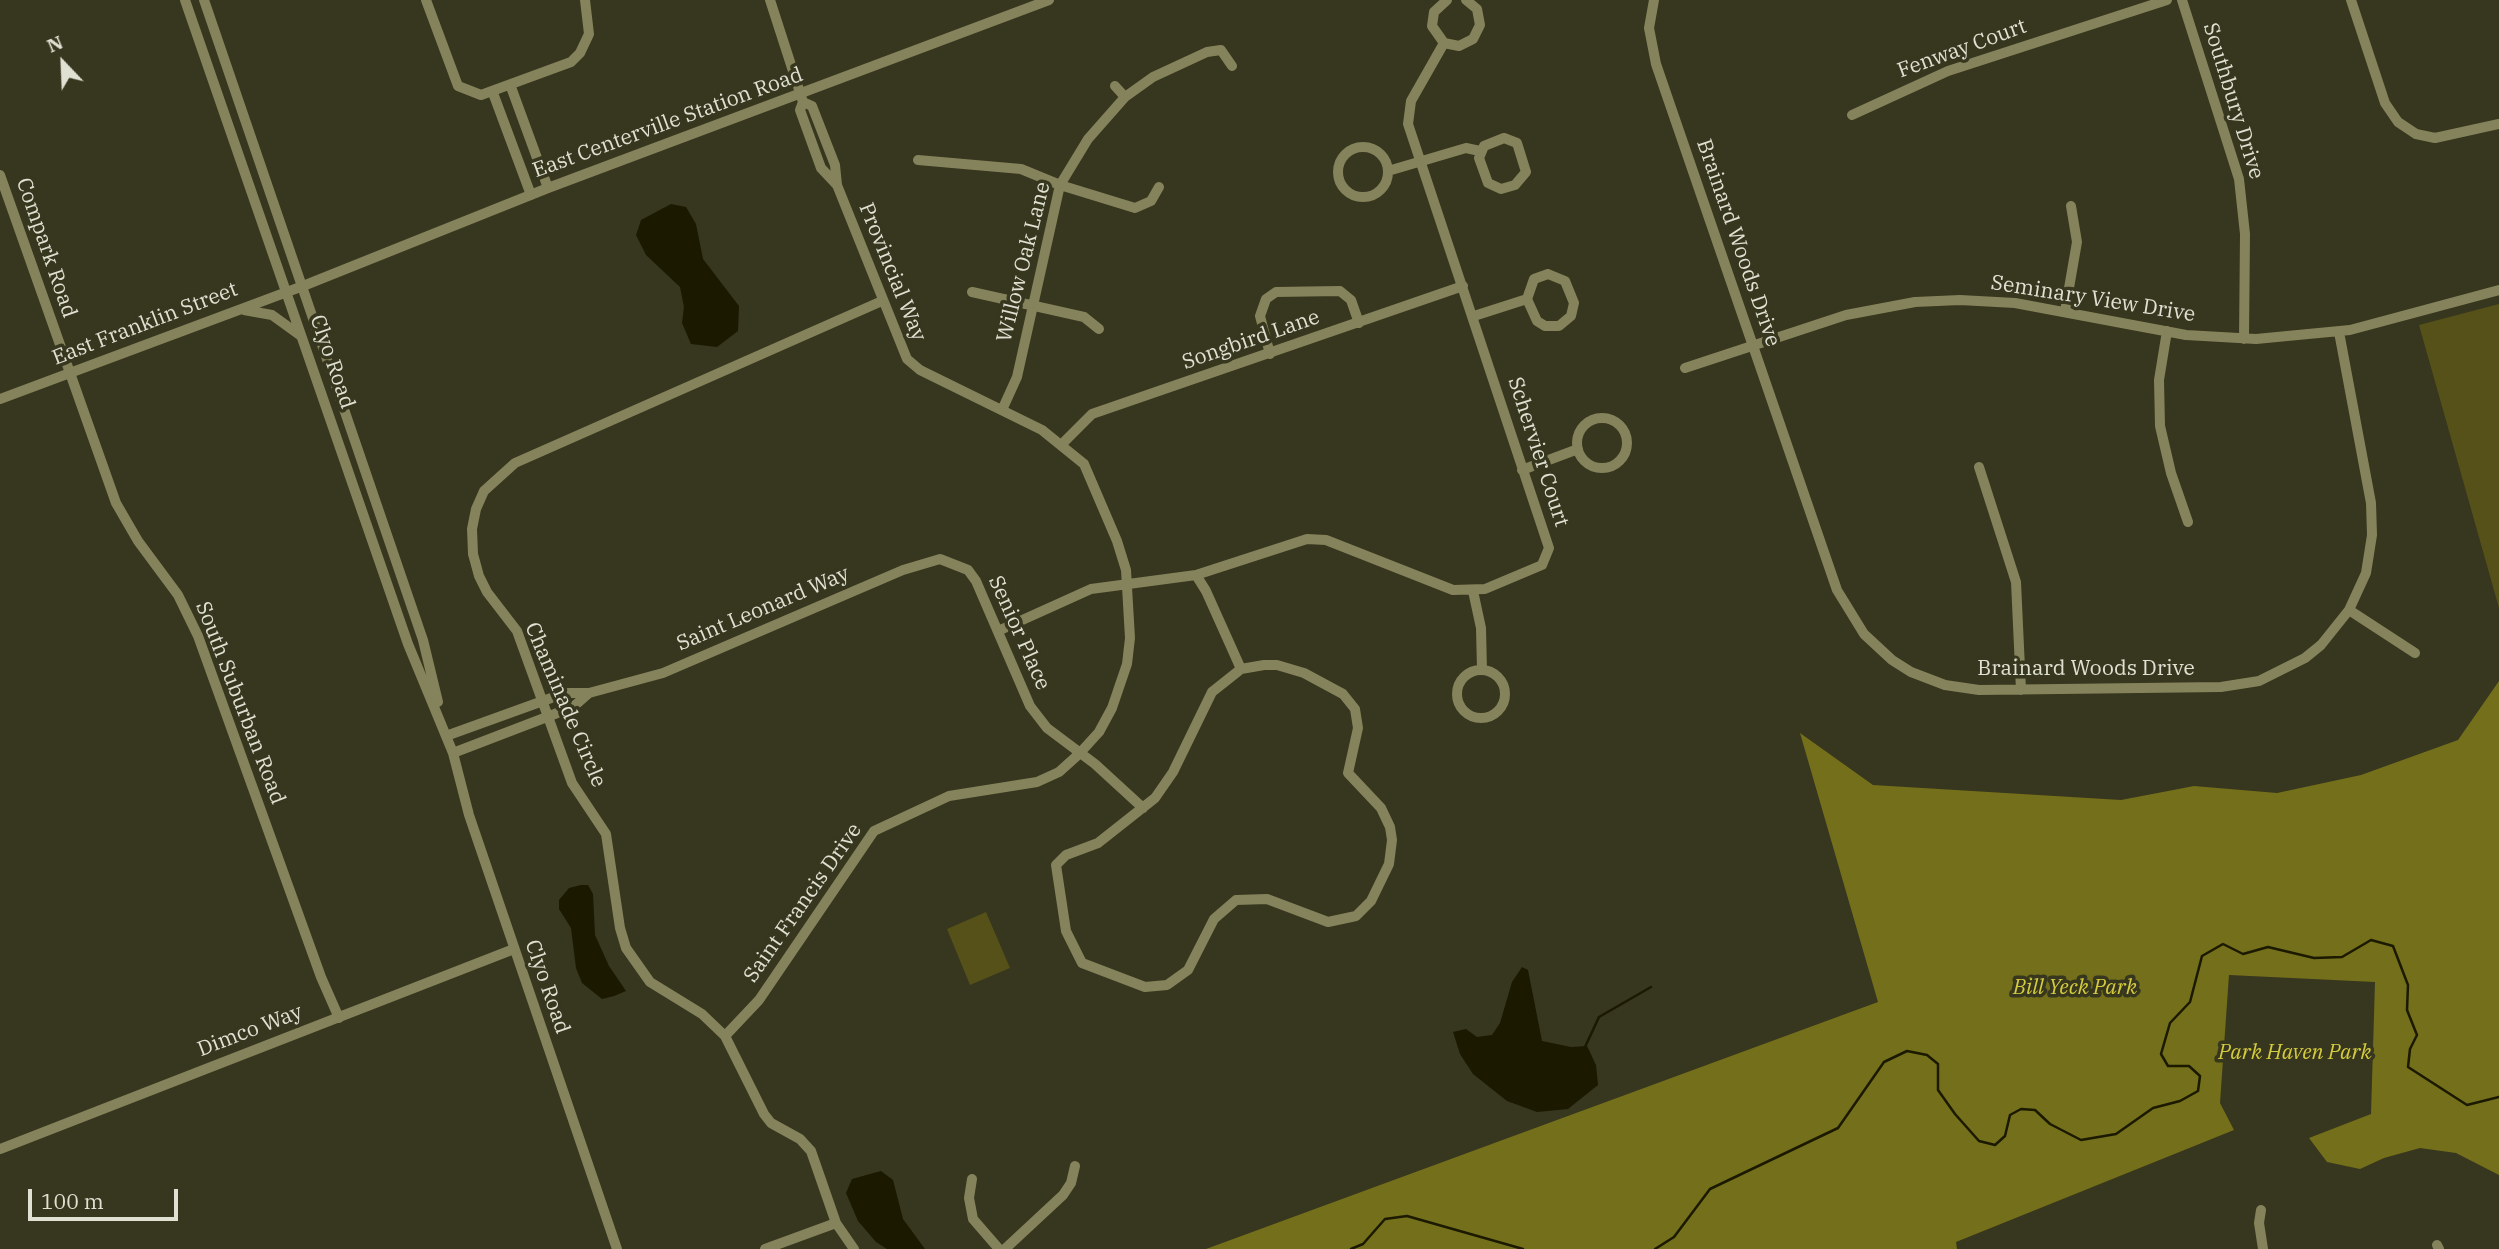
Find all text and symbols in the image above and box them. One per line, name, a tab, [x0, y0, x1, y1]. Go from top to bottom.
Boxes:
street label: Fenway Court	[1894, 14, 2030, 84]
street label: Southbury Drive	[2197, 20, 2269, 182]
north arrow	[28, 28, 98, 98]
text: N	[43, 30, 66, 58]
street label: East Centerville Station Road	[529, 62, 807, 184]
street label: Brainard Woods Drive	[1691, 136, 1785, 350]
street label: Compark Road	[10, 175, 82, 321]
street label: Willow Oak Lane	[992, 179, 1056, 345]
street label: Provincial Way	[853, 199, 931, 345]
street label: Seminary View Drive	[1989, 270, 2197, 328]
street label: East Franklin Street	[49, 277, 241, 371]
street label: Songbird Lane	[1179, 305, 1323, 375]
street label: Clyo Road	[304, 312, 360, 412]
street label: Schervier Court	[1502, 374, 1574, 530]
street label: Saint Leonard Way	[673, 561, 853, 657]
street label: Senior Place	[983, 572, 1055, 694]
street label: South Suburban Road	[190, 598, 290, 808]
street label: Chaminade Circle	[519, 619, 611, 791]
street label: Brainard Woods Drive	[1977, 656, 2195, 682]
street label: Saint Francis Drive	[739, 819, 867, 987]
street label: Clyo Road	[519, 937, 575, 1037]
park label: Bill Yeck Park	[2013, 975, 2137, 1001]
street label: Dimco Way	[194, 999, 306, 1063]
park label: Park Haven Park	[2218, 1040, 2372, 1066]
scale bar	[32, 1176, 182, 1220]
text: 100 m	[41, 1187, 104, 1215]

